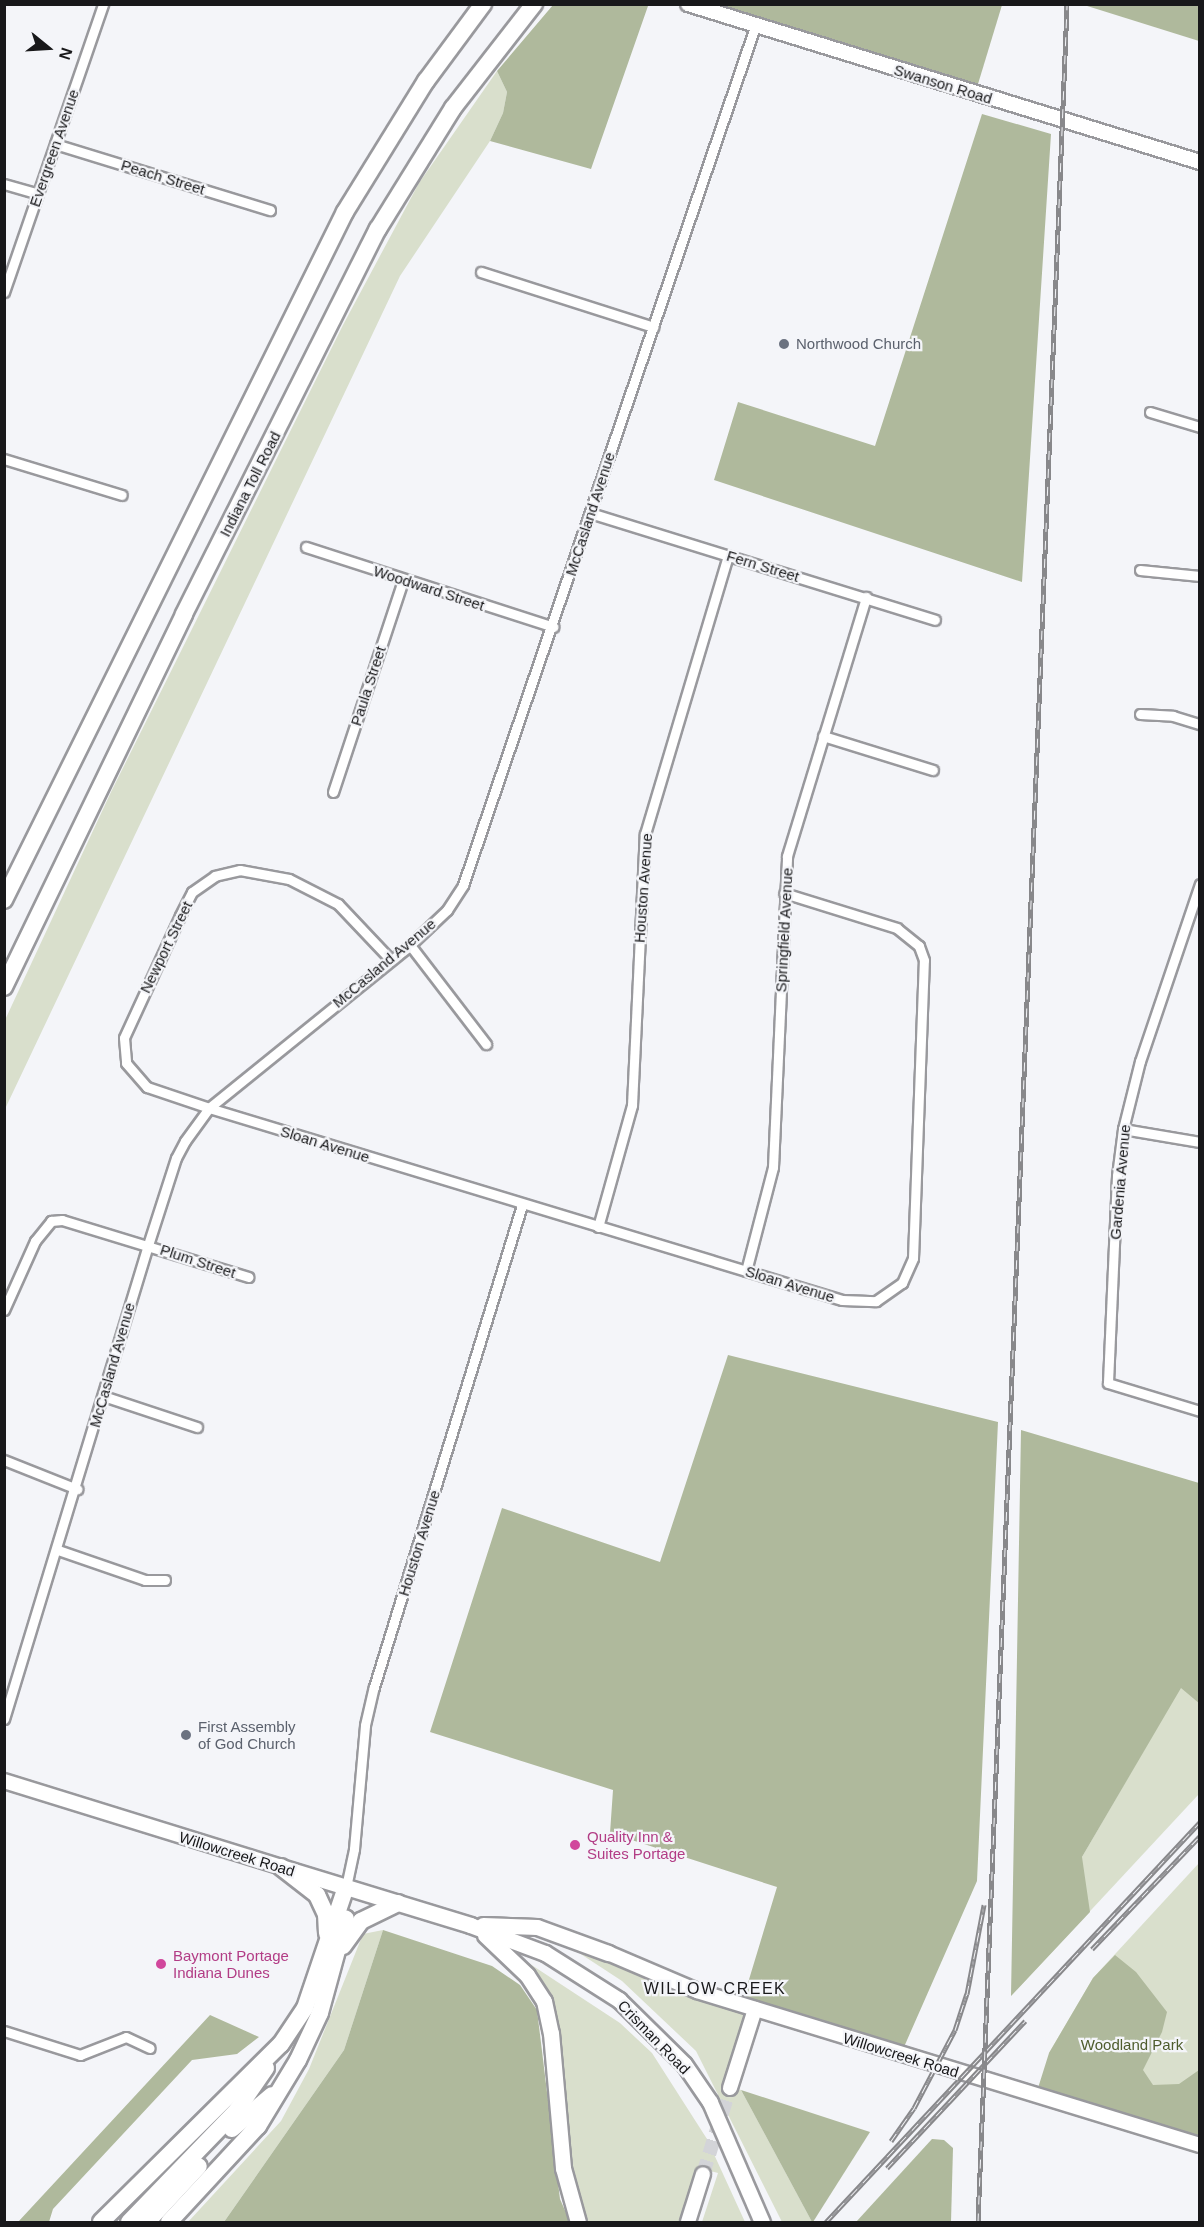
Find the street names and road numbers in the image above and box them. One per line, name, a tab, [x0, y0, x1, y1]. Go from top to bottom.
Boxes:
street label: Swanson Road	[892, 61, 994, 107]
street label: Evergreen Avenue	[25, 86, 83, 210]
street label: Peach Street	[119, 156, 207, 198]
street label: Indiana Toll Road	[216, 428, 284, 540]
street label: McCasland Avenue	[561, 449, 619, 579]
street label: Fern Street	[724, 546, 802, 586]
street label: Woodward Street	[371, 562, 487, 614]
street label: Paula Street	[347, 644, 389, 728]
street label: Houston Avenue	[630, 832, 656, 944]
street label: Springfield Avenue	[772, 867, 796, 993]
street label: Newport Street	[136, 898, 196, 996]
street label: McCasland Avenue	[328, 914, 440, 1012]
street label: Sloan Avenue	[278, 1122, 372, 1166]
street label: Gardenia Avenue	[1106, 1123, 1134, 1241]
street label: Plum Street	[158, 1240, 238, 1282]
street label: Sloan Avenue	[743, 1262, 837, 1306]
street label: McCasland Avenue	[85, 1300, 139, 1430]
street label: Houston Avenue	[394, 1487, 444, 1599]
street label: Willowcreek Road	[177, 1828, 297, 1880]
street label: Crisman Road	[614, 1996, 694, 2078]
street label: Willowcreek Road	[841, 2029, 961, 2081]

